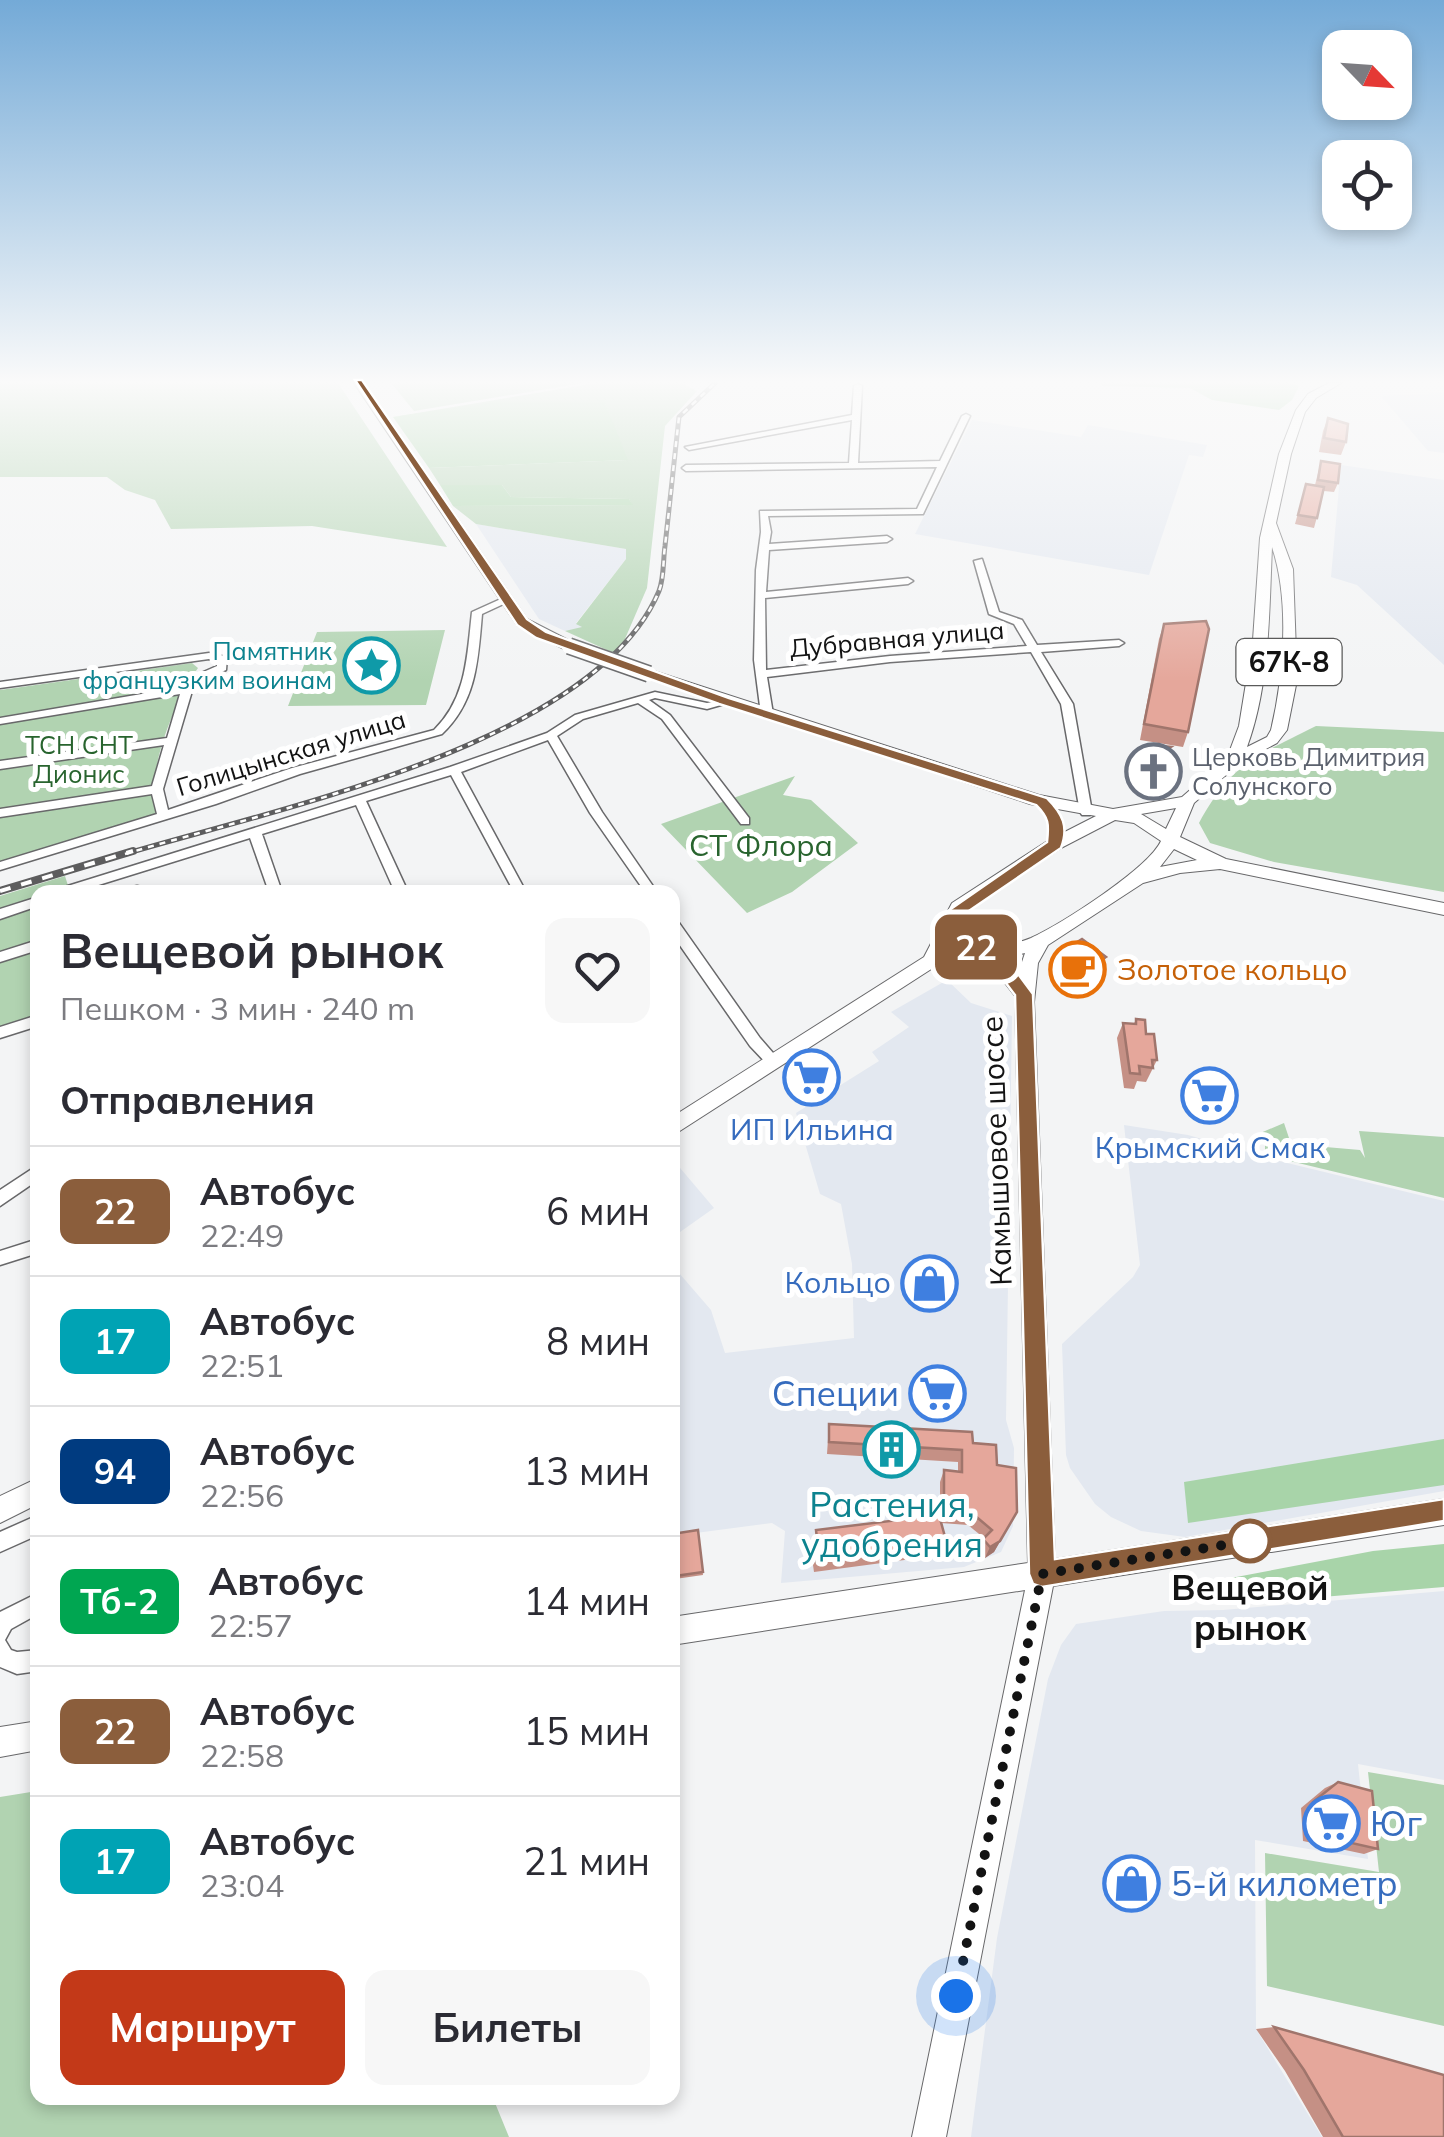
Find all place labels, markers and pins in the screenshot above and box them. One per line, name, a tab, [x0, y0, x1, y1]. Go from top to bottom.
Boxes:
place label: Памятник французким воинам	[83, 635, 333, 695]
place icon: Памятник французким воинам	[341, 635, 401, 695]
church icon: Церковь Димитрия Солунского	[1123, 741, 1183, 801]
place label: Церковь Димитрия Солунского	[1192, 741, 1425, 801]
cafe icon: Золотое кольцо	[1048, 940, 1108, 1000]
place label: Золотое кольцо	[1117, 950, 1347, 988]
supermarket icon: ИП Ильина	[782, 1047, 842, 1107]
supermarket icon: Крымский Смак	[1180, 1065, 1240, 1125]
place label: ИП Ильина	[730, 1110, 894, 1148]
place label: Крымский Смак	[1095, 1128, 1326, 1166]
shop icon: Кольцо	[900, 1253, 960, 1313]
place label: Кольцо	[785, 1263, 891, 1301]
supermarket icon: Специи	[908, 1364, 968, 1424]
place label: Специи	[772, 1371, 899, 1415]
building icon: Растения, удобрения	[862, 1419, 922, 1479]
place label: Растения, удобрения	[801, 1482, 983, 1566]
marker: Вещевой рынок	[1229, 1520, 1271, 1562]
place label: Вещевой рынок	[1171, 1565, 1329, 1649]
supermarket icon: Юг	[1301, 1794, 1361, 1854]
place label: Юг	[1370, 1801, 1422, 1845]
shop icon: 5-й километр	[1102, 1854, 1162, 1914]
place label: 5-й километр	[1171, 1861, 1398, 1905]

